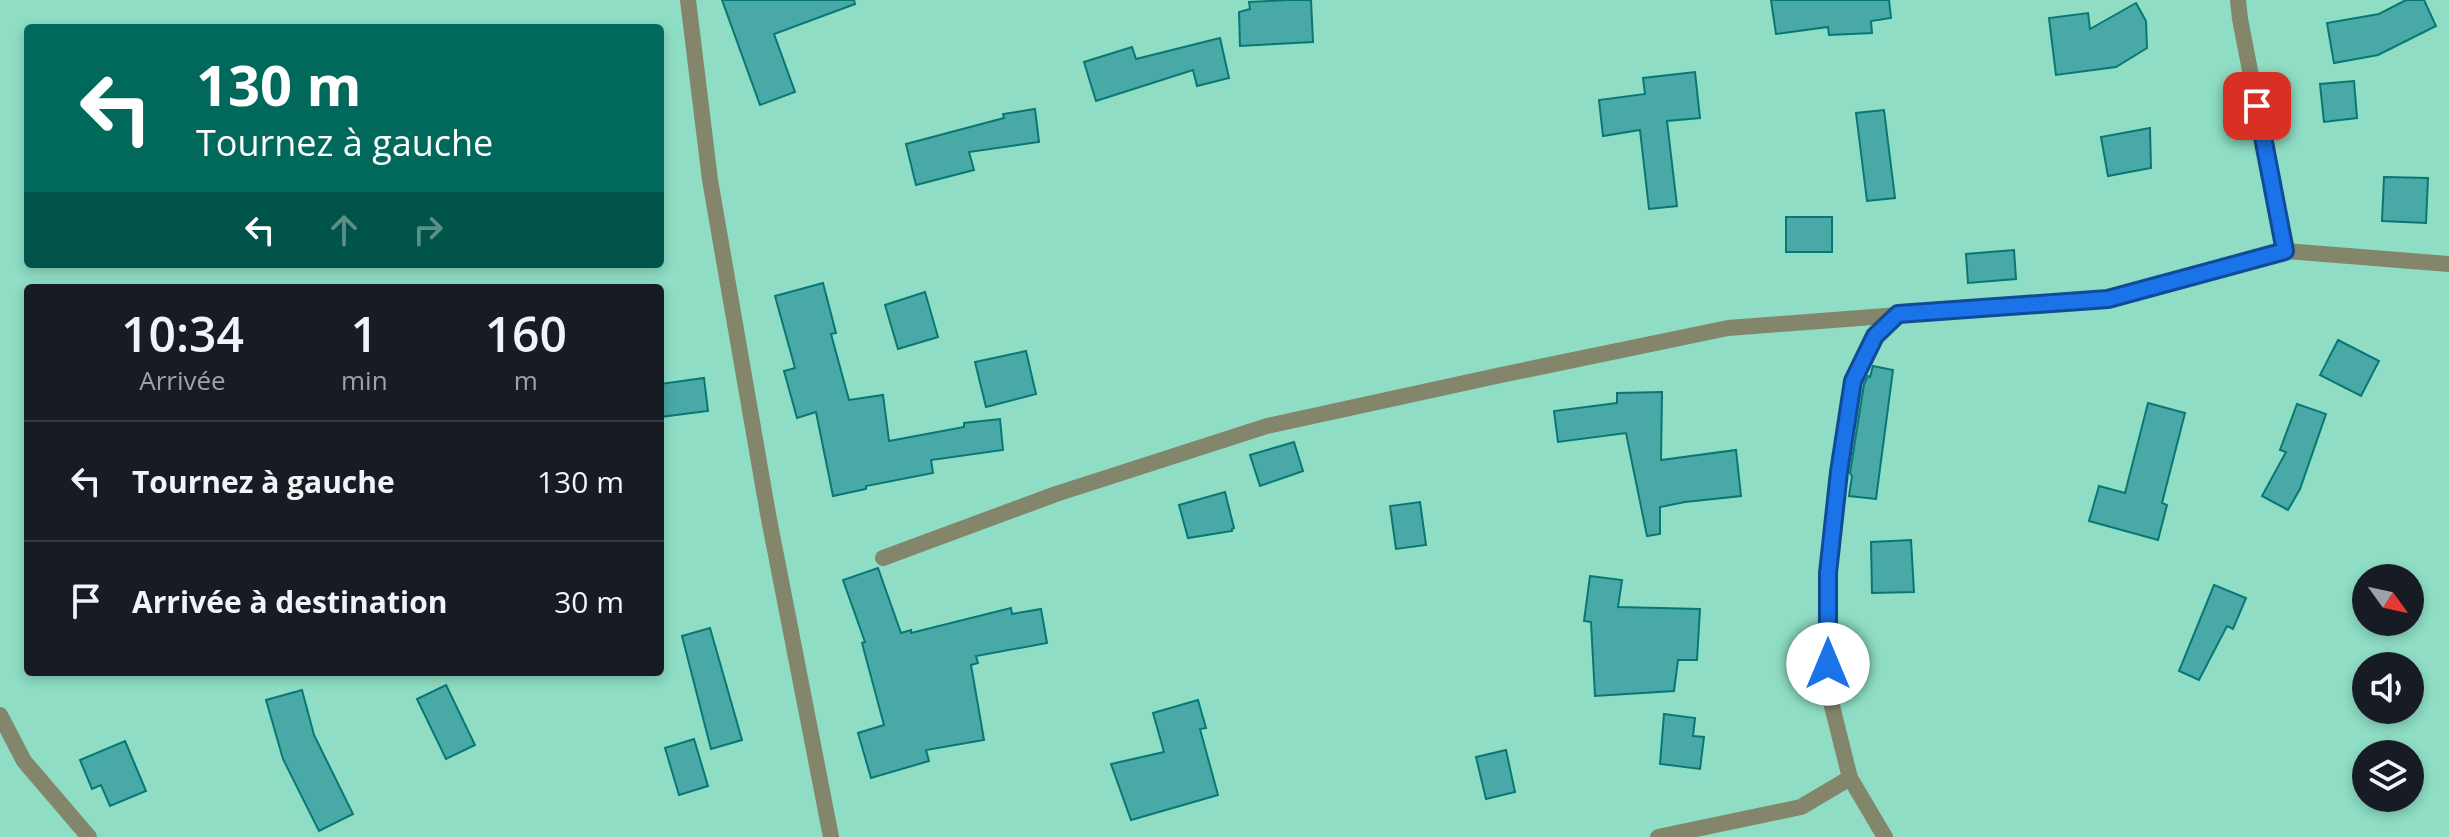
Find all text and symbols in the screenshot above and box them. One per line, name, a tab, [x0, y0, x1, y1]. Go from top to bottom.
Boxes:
text: 130 m	[196, 46, 362, 122]
icon: left	[64, 56, 168, 160]
pin	[2223, 72, 2291, 140]
icon: arrive	[2235, 84, 2279, 128]
text: Tournez à gauche	[196, 118, 493, 167]
icon: left	[238, 208, 282, 252]
icon: ahead	[322, 208, 366, 252]
icon: right	[406, 208, 450, 252]
text: 10:34	[121, 301, 244, 366]
text: 1	[351, 301, 378, 366]
text: 160	[485, 301, 567, 366]
text: Arrivée	[139, 362, 226, 398]
text: min	[341, 362, 388, 398]
text: m	[514, 362, 538, 398]
icon: left	[64, 459, 108, 503]
text: Tournez à gauche	[132, 461, 395, 502]
text: 130 m	[537, 461, 624, 502]
north arrow	[2352, 564, 2424, 636]
map controls	[2352, 564, 2424, 812]
icon: arrive	[64, 579, 108, 623]
text: Arrivée à destination	[132, 581, 447, 622]
text: 30 m	[554, 581, 624, 622]
position arrow	[1786, 622, 1870, 706]
button: sound	[2352, 652, 2424, 724]
button: layers	[2352, 740, 2424, 812]

